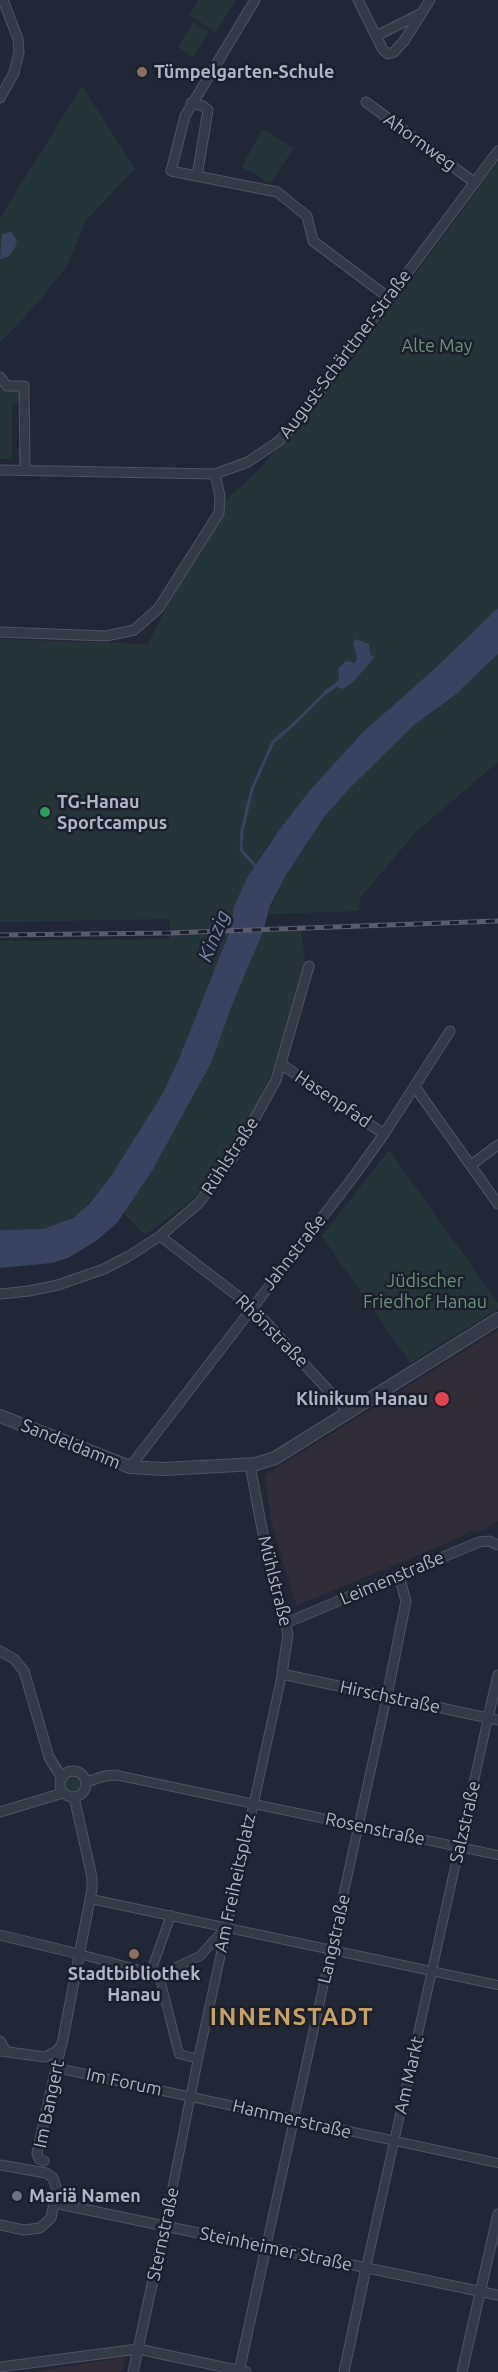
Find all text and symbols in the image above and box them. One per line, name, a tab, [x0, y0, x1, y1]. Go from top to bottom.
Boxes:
place label: Tümpelgarten-Schule	[154, 61, 334, 83]
marker: Tümpelgarten-Schule	[135, 65, 149, 79]
street label: Ahornweg	[380, 109, 460, 175]
street label: August-Schärttner-Straße	[274, 265, 416, 443]
park label: Alte May	[401, 335, 473, 357]
place label: TG-Hanau Sportcampus	[57, 791, 167, 834]
marker: TG-Hanau Sportcampus	[38, 805, 52, 819]
water label: Kinzig	[193, 907, 235, 965]
street label: Hasenpfad	[291, 1066, 375, 1132]
street label: Rühlstraße	[197, 1113, 263, 1199]
street label: Jahnstraße	[258, 1210, 330, 1294]
park label: Jüdischer Friedhof Hanau	[363, 1270, 487, 1312]
street label: Rhönstraße	[231, 1290, 313, 1372]
place label: Klinikum Hanau	[296, 1388, 428, 1410]
marker: Klinikum Hanau	[433, 1390, 451, 1408]
street label: Sandeldamm	[18, 1414, 124, 1474]
street label: Mühlstraße	[253, 1533, 297, 1629]
street label: Leimenstraße	[337, 1546, 447, 1610]
street label: Hirschstraße	[338, 1676, 442, 1718]
street label: Salzstraße	[445, 1779, 485, 1865]
street label: Rosenstraße	[323, 1808, 427, 1850]
street label: Am Freiheitsplatz	[210, 1812, 260, 1954]
street label: Langstraße	[313, 1892, 355, 1986]
marker: Stadtbibliothek Hanau	[127, 1947, 141, 1961]
place label: Stadtbibliothek Hanau	[68, 1963, 200, 2006]
district label: INNENSTADT	[210, 2003, 374, 2031]
street label: Am Markt	[390, 2034, 428, 2116]
street label: Im Bangert	[29, 2058, 69, 2150]
street label: Im Forum	[84, 2063, 164, 2101]
street label: Hammerstraße	[230, 2095, 354, 2143]
place label: Mariä Namen	[29, 2185, 141, 2207]
street label: Sternstraße	[143, 2185, 183, 2283]
marker: Mariä Namen	[10, 2189, 24, 2203]
street label: Steinheimer Straße	[198, 2222, 354, 2276]

